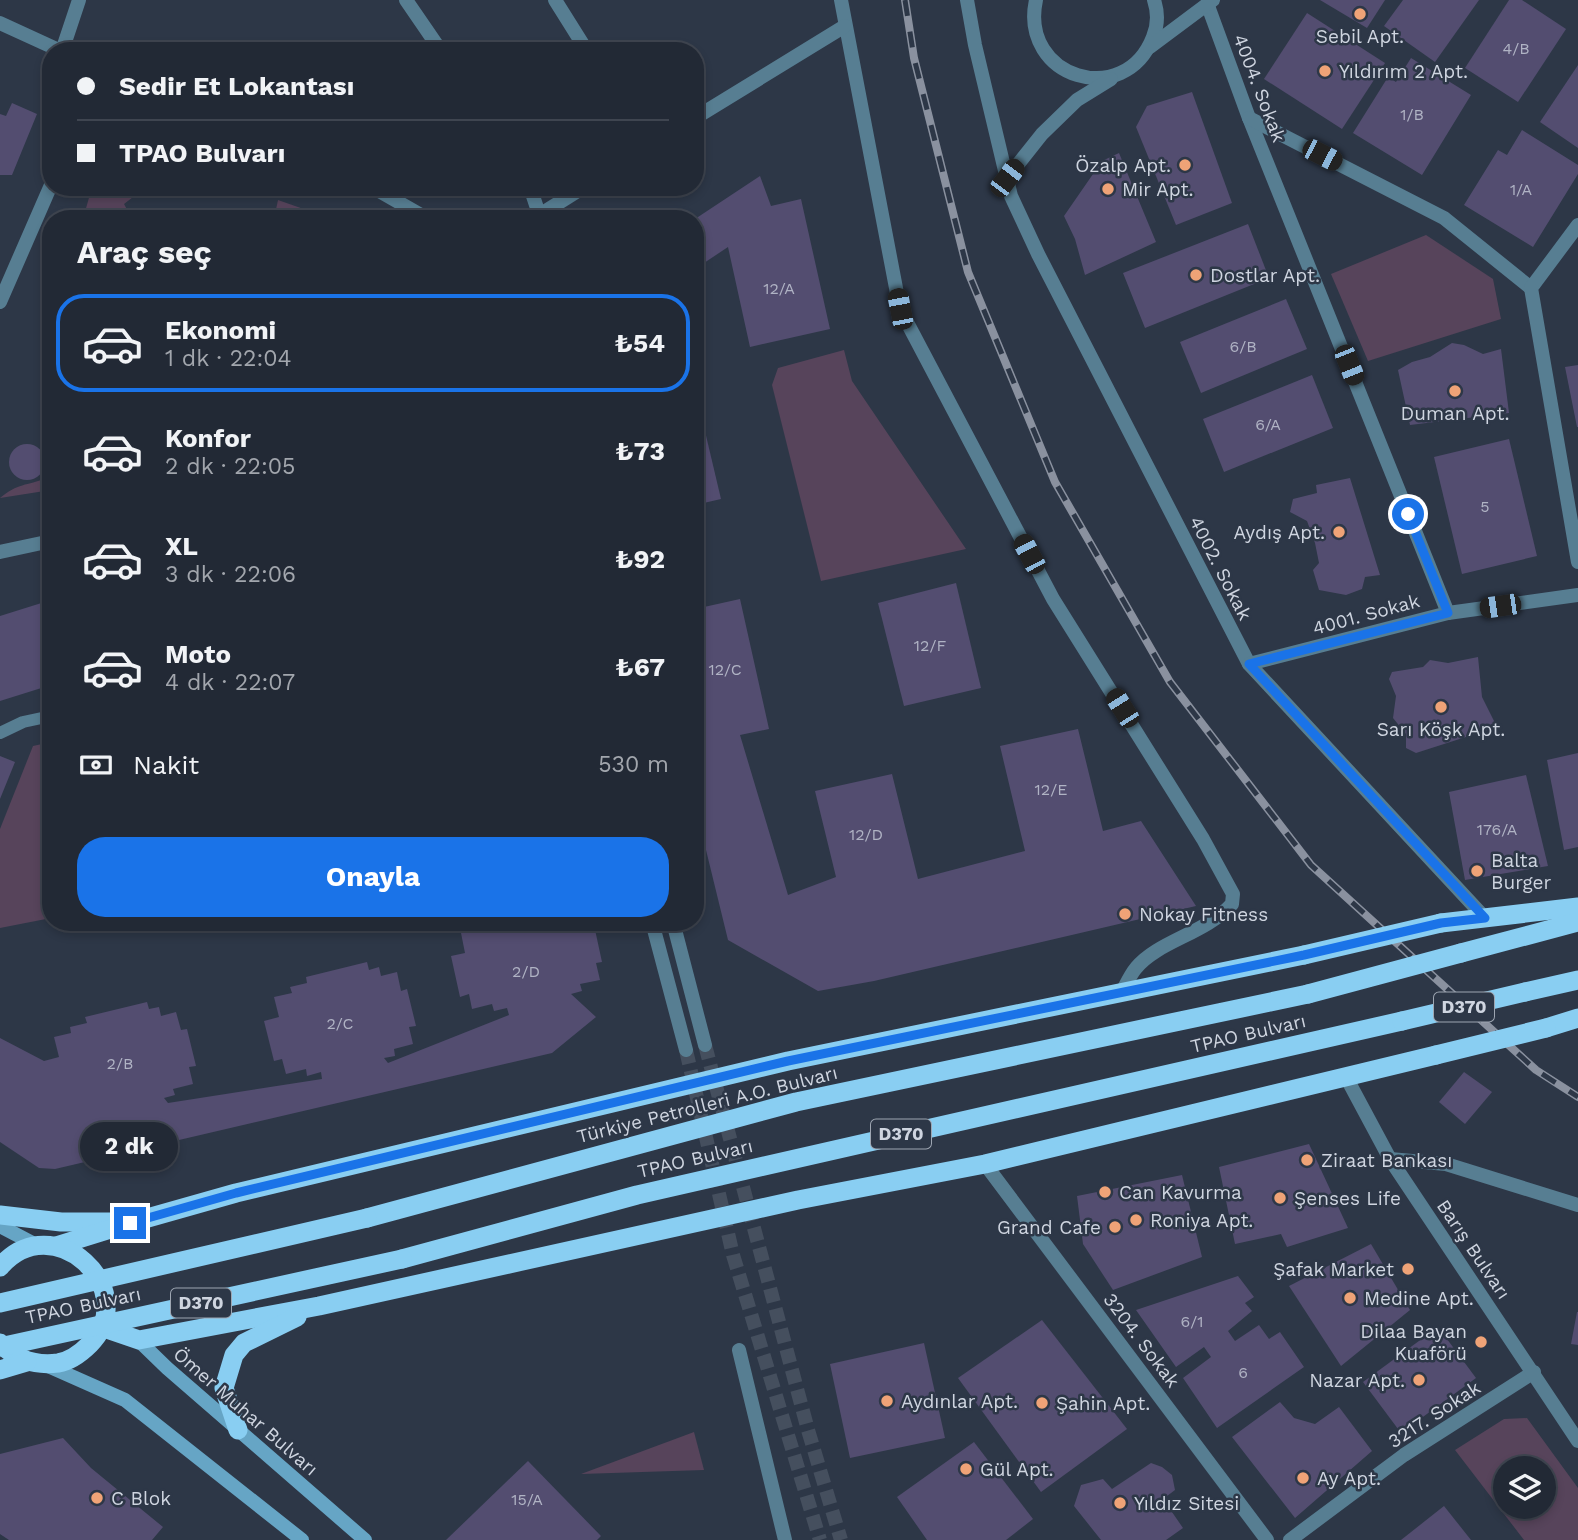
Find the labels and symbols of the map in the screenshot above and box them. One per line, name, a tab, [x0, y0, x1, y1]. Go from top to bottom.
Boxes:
marker: Sebil Apt.	[1352, 6, 1368, 22]
place label: Sebil Apt.	[1316, 25, 1404, 48]
street label: 4004. Sokak	[1228, 31, 1291, 146]
house number: 4/B	[1502, 39, 1530, 58]
place label: Yıldırım 2 Apt.	[1339, 60, 1468, 83]
marker: Yıldırım 2 Apt.	[1317, 63, 1333, 79]
house number: 1/B	[1400, 105, 1424, 124]
car	[1299, 136, 1346, 174]
place label: Özalp Apt.	[1075, 154, 1171, 177]
car	[986, 155, 1029, 201]
marker: Özalp Apt.	[1177, 157, 1193, 173]
place label: Mir Apt.	[1122, 178, 1194, 201]
house number: 1/A	[1510, 180, 1533, 199]
marker: Mir Apt.	[1100, 181, 1116, 197]
place label: Dostlar Apt.	[1210, 264, 1320, 287]
marker: Dostlar Apt.	[1188, 267, 1204, 283]
house number: 12/A	[763, 279, 795, 298]
car	[886, 286, 915, 332]
house number: 6/B	[1229, 337, 1257, 356]
car	[1332, 342, 1367, 388]
marker: Duman Apt.	[1447, 383, 1463, 399]
place label: Duman Apt.	[1400, 402, 1510, 425]
house number: 6/A	[1255, 415, 1281, 434]
house number: 5	[1480, 497, 1490, 516]
route start	[1392, 498, 1424, 530]
street label: 4002. Sokak	[1185, 512, 1257, 624]
place label: Aydış Apt.	[1234, 521, 1325, 544]
marker: Aydış Apt.	[1331, 524, 1347, 540]
car	[1010, 531, 1049, 577]
street label: 4001. Sokak	[1310, 589, 1422, 640]
car	[1478, 593, 1523, 619]
house number: 12/F	[914, 636, 946, 655]
house number: 12/C	[708, 660, 742, 679]
car	[1102, 685, 1143, 731]
marker: Sarı Köşk Apt.	[1433, 699, 1449, 715]
place label: Sarı Köşk Apt.	[1377, 718, 1505, 741]
house number: 12/E	[1035, 780, 1067, 799]
house number: 176/A	[1477, 820, 1518, 839]
house number: 12/D	[849, 825, 883, 844]
place label: Balta Burger	[1491, 849, 1551, 894]
marker: Balta Burger	[1469, 863, 1485, 879]
place label: Nokay Fitness	[1139, 903, 1268, 926]
marker: Nokay Fitness	[1117, 906, 1133, 922]
house number: 2/D	[512, 962, 540, 981]
road number: D370	[1434, 992, 1494, 1022]
street label: TPAO Bulvarı	[1188, 1009, 1308, 1058]
house number: 2/C	[327, 1014, 354, 1033]
house number: 2/B	[107, 1054, 133, 1073]
street label: Türkiye Petrolleri A.O. Bulvarı	[574, 1061, 840, 1148]
road number: D370	[871, 1120, 931, 1148]
callout: 2 dk	[81, 1122, 179, 1170]
street label: TPAO Bulvarı	[635, 1134, 755, 1183]
place label: Ziraat Bankası	[1321, 1149, 1452, 1172]
marker: Ziraat Bankası	[1299, 1152, 1315, 1168]
place label: Can Kavurma	[1119, 1181, 1242, 1204]
marker: Can Kavurma	[1097, 1184, 1113, 1200]
place label: Şenses Life	[1294, 1187, 1401, 1210]
marker: Şenses Life	[1272, 1190, 1288, 1206]
street label: Barış Bulvarı	[1432, 1195, 1515, 1303]
route end	[114, 1207, 146, 1239]
place label: Roniya Apt.	[1150, 1209, 1253, 1232]
marker: Roniya Apt.	[1128, 1212, 1144, 1228]
place label: Grand Cafe	[997, 1216, 1101, 1239]
marker: Grand Cafe	[1107, 1219, 1123, 1235]
place label: Şafak Market	[1273, 1258, 1394, 1281]
marker: Şafak Market	[1400, 1261, 1416, 1277]
street label: TPAO Bulvarı	[23, 1282, 143, 1329]
place label: Medine Apt.	[1364, 1287, 1474, 1310]
road number: D370	[171, 1288, 231, 1318]
street label: 3204. Sokak	[1099, 1288, 1185, 1392]
marker: Medine Apt.	[1342, 1290, 1358, 1306]
house number: 6/1	[1181, 1312, 1203, 1331]
place label: Dilaa Bayan Kuaförü	[1360, 1320, 1467, 1365]
marker: Dilaa Bayan Kuaförü	[1473, 1334, 1489, 1350]
street label: Ömer Muhar Bulvarı	[169, 1342, 323, 1480]
house number: 6	[1238, 1363, 1248, 1382]
place label: Nazar Apt.	[1309, 1369, 1405, 1392]
marker: Nazar Apt.	[1411, 1372, 1427, 1388]
street label: 3217. Sokak	[1384, 1376, 1485, 1453]
place label: Aydınlar Apt.	[901, 1390, 1018, 1413]
place label: Şahin Apt.	[1056, 1392, 1150, 1415]
marker: Aydınlar Apt.	[879, 1393, 895, 1409]
marker: Şahin Apt.	[1034, 1395, 1050, 1411]
place label: Gül Apt.	[980, 1458, 1054, 1481]
marker: Gül Apt.	[958, 1461, 974, 1477]
place label: Ay Apt.	[1317, 1467, 1381, 1490]
marker: Ay Apt.	[1295, 1470, 1311, 1486]
place label: C Blok	[111, 1487, 171, 1510]
marker: C Blok	[89, 1490, 105, 1506]
house number: 15/A	[511, 1490, 543, 1509]
place label: Yıldız Sitesi	[1134, 1492, 1239, 1515]
marker: Yıldız Sitesi	[1112, 1495, 1128, 1511]

